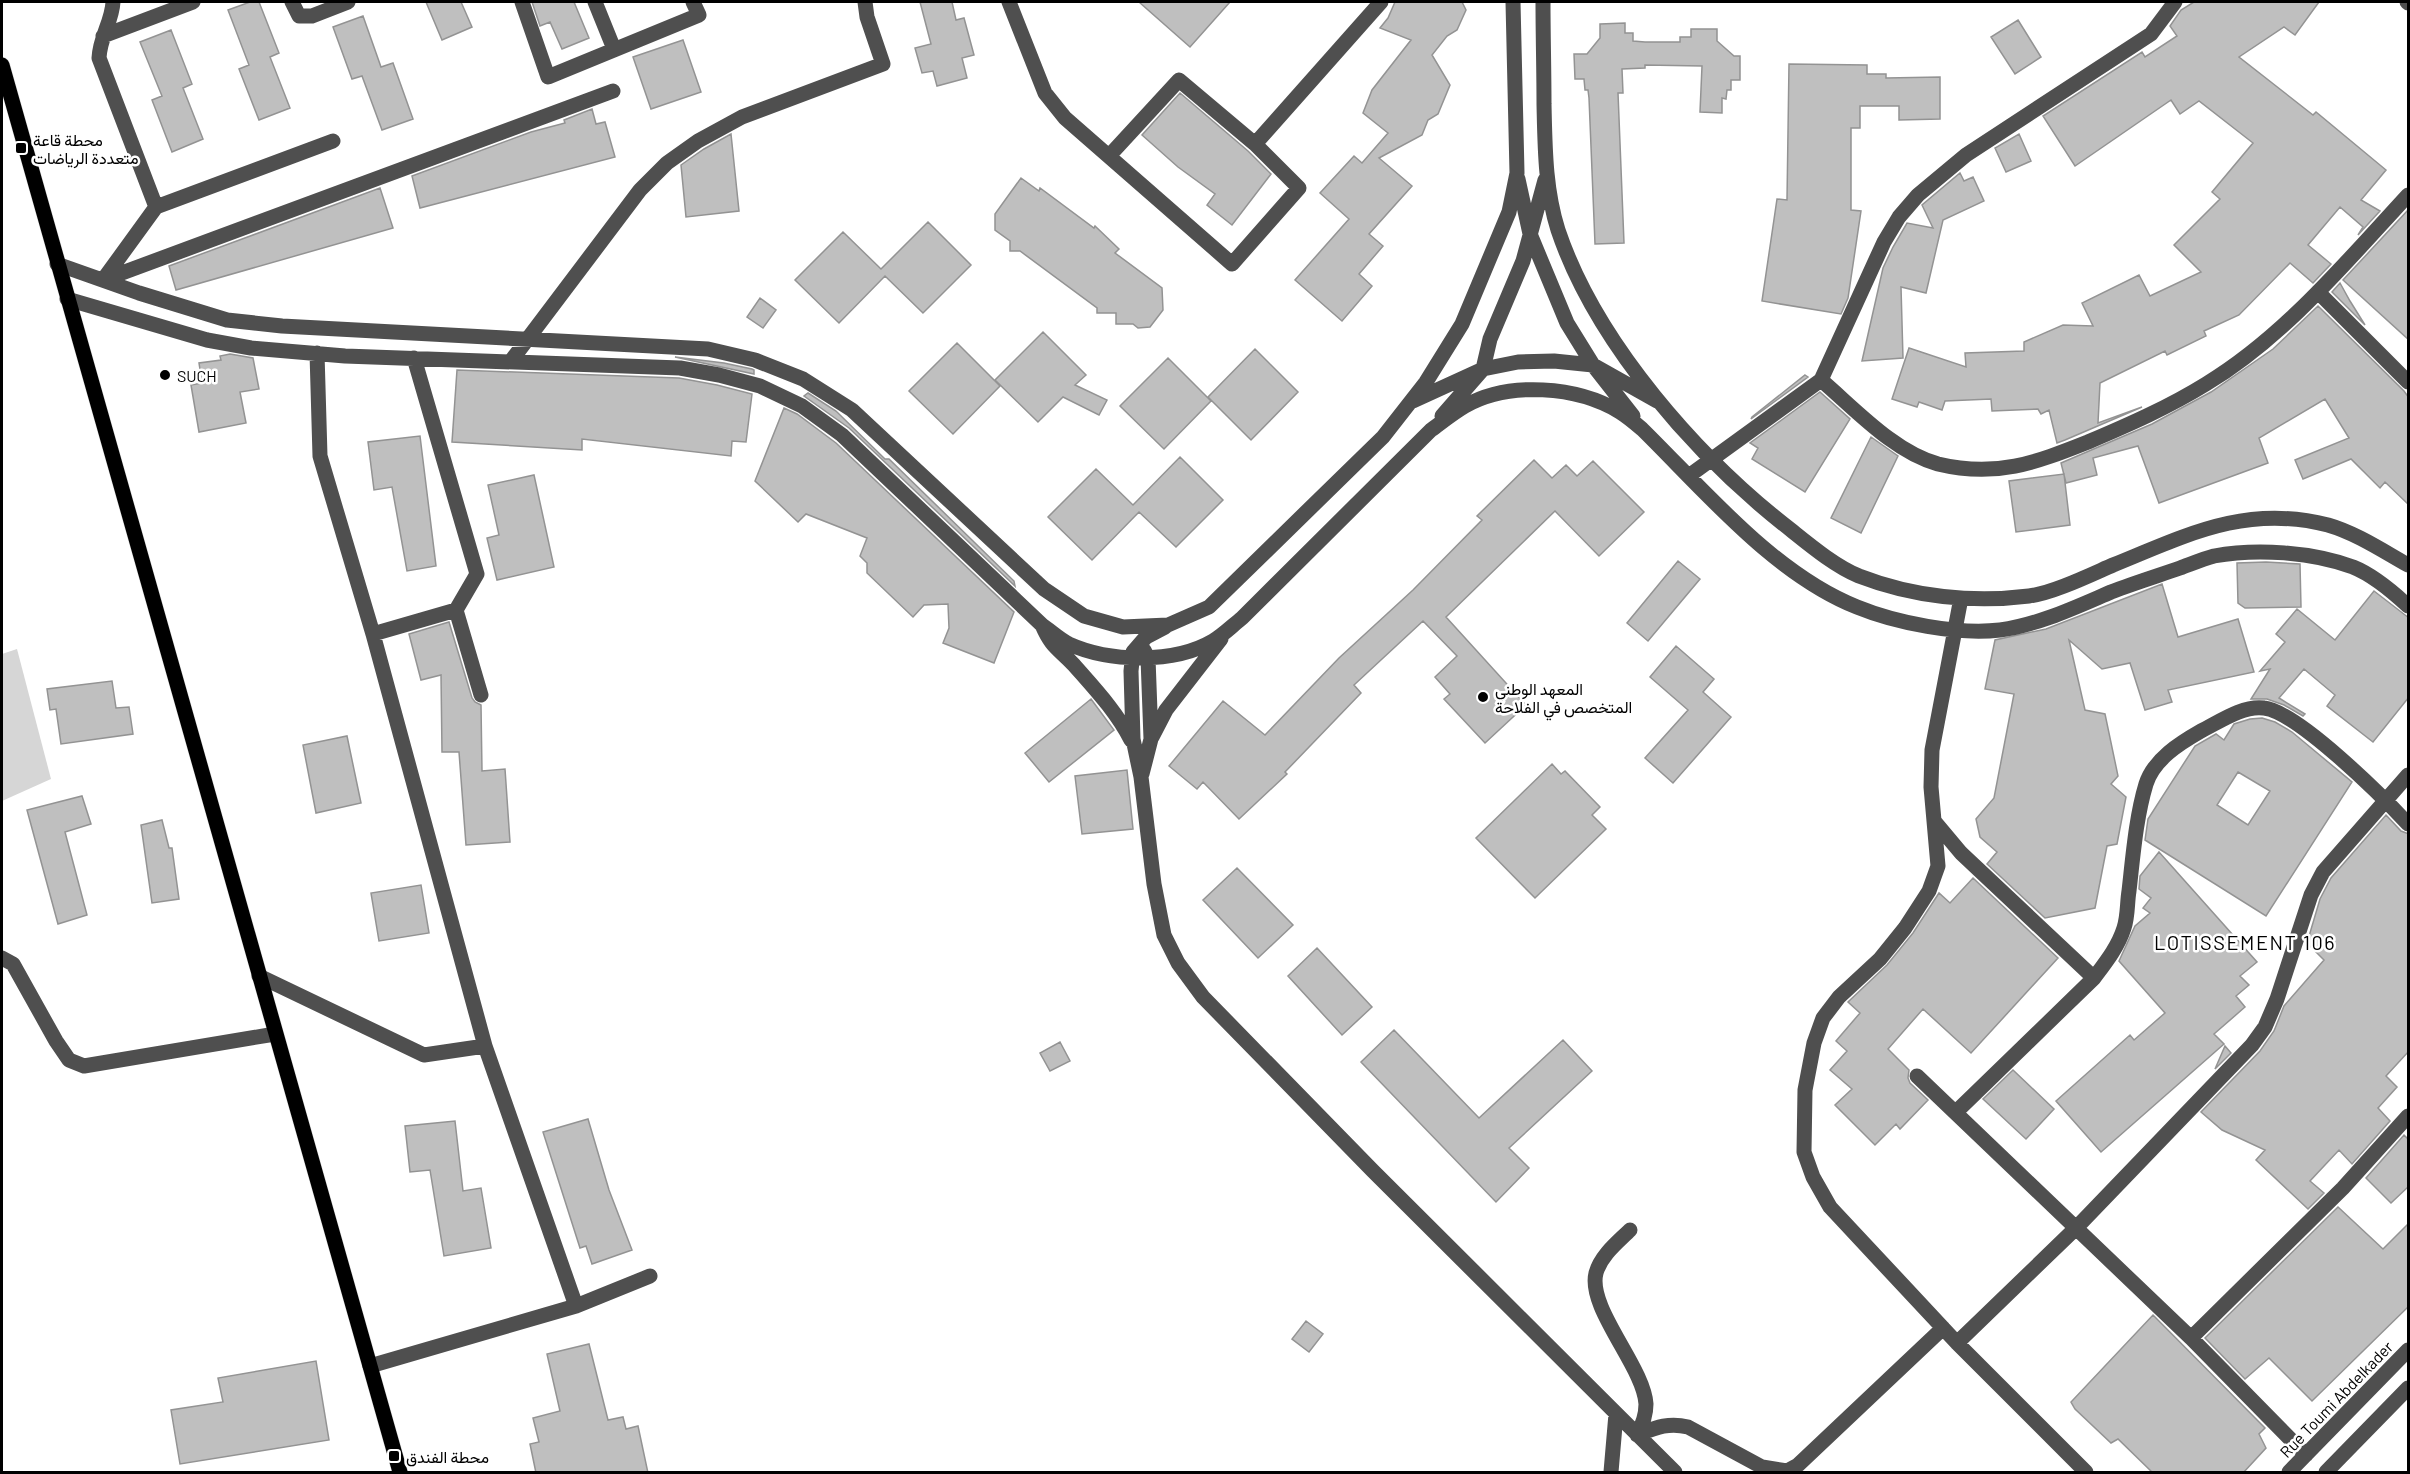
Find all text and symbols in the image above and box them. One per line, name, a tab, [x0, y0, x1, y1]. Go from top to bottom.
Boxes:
place label: محطة قاعة متعددة الرياضات	[33, 130, 138, 169]
marker: محطة قاعة متعددة الرياضات	[14, 141, 28, 155]
place label: SUCH	[177, 366, 217, 385]
marker: SUCH	[158, 368, 172, 382]
place label: المعهد الوطني المتخصص في الفلاحة	[1495, 679, 1632, 721]
marker: المعهد الوطني المتخصص في الفلاحة	[1476, 690, 1490, 704]
district label: LOTISSEMENT 106	[2154, 930, 2336, 954]
street label: Rue Toumi Abdelkader	[2276, 1337, 2397, 1461]
place label: محطة الفندق	[406, 1447, 489, 1467]
marker: محطة الفندق	[387, 1449, 401, 1463]

